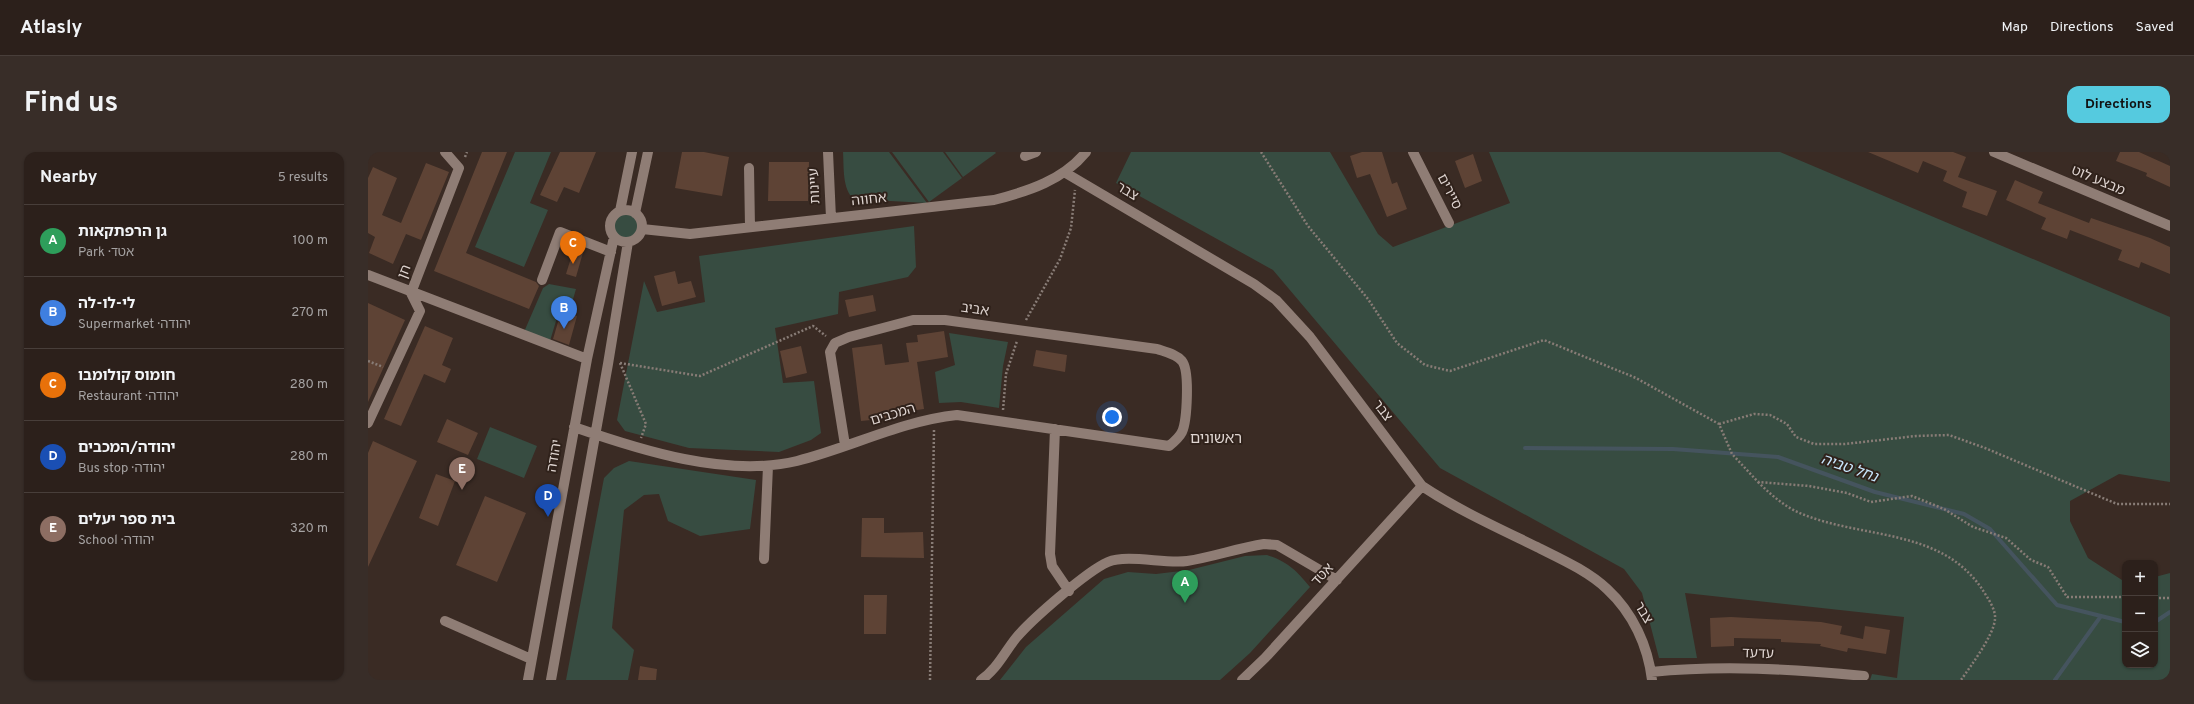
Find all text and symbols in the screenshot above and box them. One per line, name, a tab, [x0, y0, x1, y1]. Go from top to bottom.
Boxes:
text: Atlasly	[20, 16, 82, 40]
text: Map	[2002, 19, 2028, 36]
text: Directions	[2050, 19, 2114, 36]
text: Saved	[2136, 19, 2174, 36]
text: Find us	[24, 86, 118, 122]
button: Directions	[2067, 86, 2170, 123]
street label: מבצע לוט	[2069, 162, 2127, 200]
text: Nearby	[40, 167, 97, 189]
street label: עיינות	[806, 168, 824, 204]
text: 5 results	[278, 170, 328, 186]
street label: סיירים	[1433, 171, 1465, 213]
street label: צבר	[1113, 179, 1141, 205]
street label: אחווה	[851, 190, 888, 210]
text: גן הרפתקאות	[78, 223, 167, 242]
pin: C	[560, 231, 586, 264]
text: A	[48, 233, 58, 249]
text: 100 m	[292, 233, 328, 249]
text: Park · אטד	[78, 245, 134, 261]
street label: חן	[395, 262, 415, 282]
text: לי-לו-לה	[78, 295, 135, 314]
pin: B	[551, 296, 577, 329]
street label: אביב	[960, 300, 990, 320]
text: B	[49, 305, 57, 321]
text: 270 m	[291, 305, 328, 321]
text: Supermarket · יהודה	[78, 317, 191, 333]
text: חומוס קולומבו	[78, 367, 176, 386]
text: C	[49, 377, 57, 393]
text: 280 m	[290, 377, 328, 393]
text: Restaurant · יהודה	[78, 389, 179, 405]
street label: צבר	[1368, 397, 1396, 425]
street label: המכבים	[868, 400, 918, 430]
your location	[1102, 407, 1122, 427]
district label: ראשונים	[1190, 430, 1242, 449]
street label: יהודה	[544, 438, 566, 474]
text: יהודה/המכבים	[78, 439, 176, 458]
text: D	[48, 449, 58, 465]
text: 280 m	[290, 449, 328, 465]
water label: נחל טביה	[1818, 450, 1881, 488]
pin: E	[449, 457, 475, 490]
text: Bus stop · יהודה	[78, 461, 165, 477]
pin: D	[535, 484, 561, 517]
text: בית ספר יעלים	[78, 511, 175, 530]
text: E	[49, 521, 57, 537]
text: 320 m	[290, 521, 328, 537]
text: School · יהודה	[78, 533, 154, 549]
street label: אטד	[1308, 560, 1338, 590]
map controls	[2122, 560, 2158, 668]
button: +	[2122, 560, 2158, 596]
pin: A	[1172, 570, 1198, 603]
button: −	[2122, 596, 2158, 632]
street label: צבר	[1630, 599, 1656, 627]
button: layers	[2122, 632, 2158, 668]
street label: עדעד	[1742, 645, 1774, 663]

